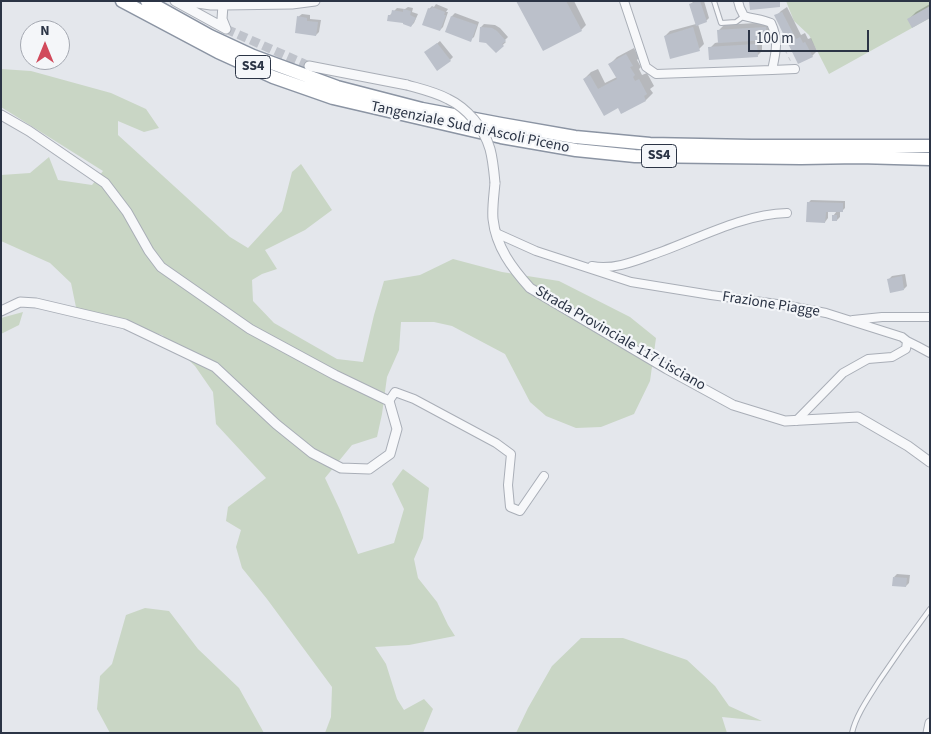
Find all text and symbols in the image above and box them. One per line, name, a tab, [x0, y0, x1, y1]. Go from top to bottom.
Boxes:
north arrow	[20, 20, 70, 70]
scale bar	[751, 20, 872, 52]
text: N	[40, 21, 50, 41]
text: 100 m	[756, 28, 794, 49]
road number: SS4	[236, 56, 270, 78]
street label: Tangenziale Sud di Ascoli Piceno	[369, 98, 571, 158]
road number: SS4	[642, 144, 676, 168]
street label: Strada Provinciale 117 Lisciano	[532, 283, 708, 395]
street label: Frazione Piagge	[721, 288, 821, 322]

